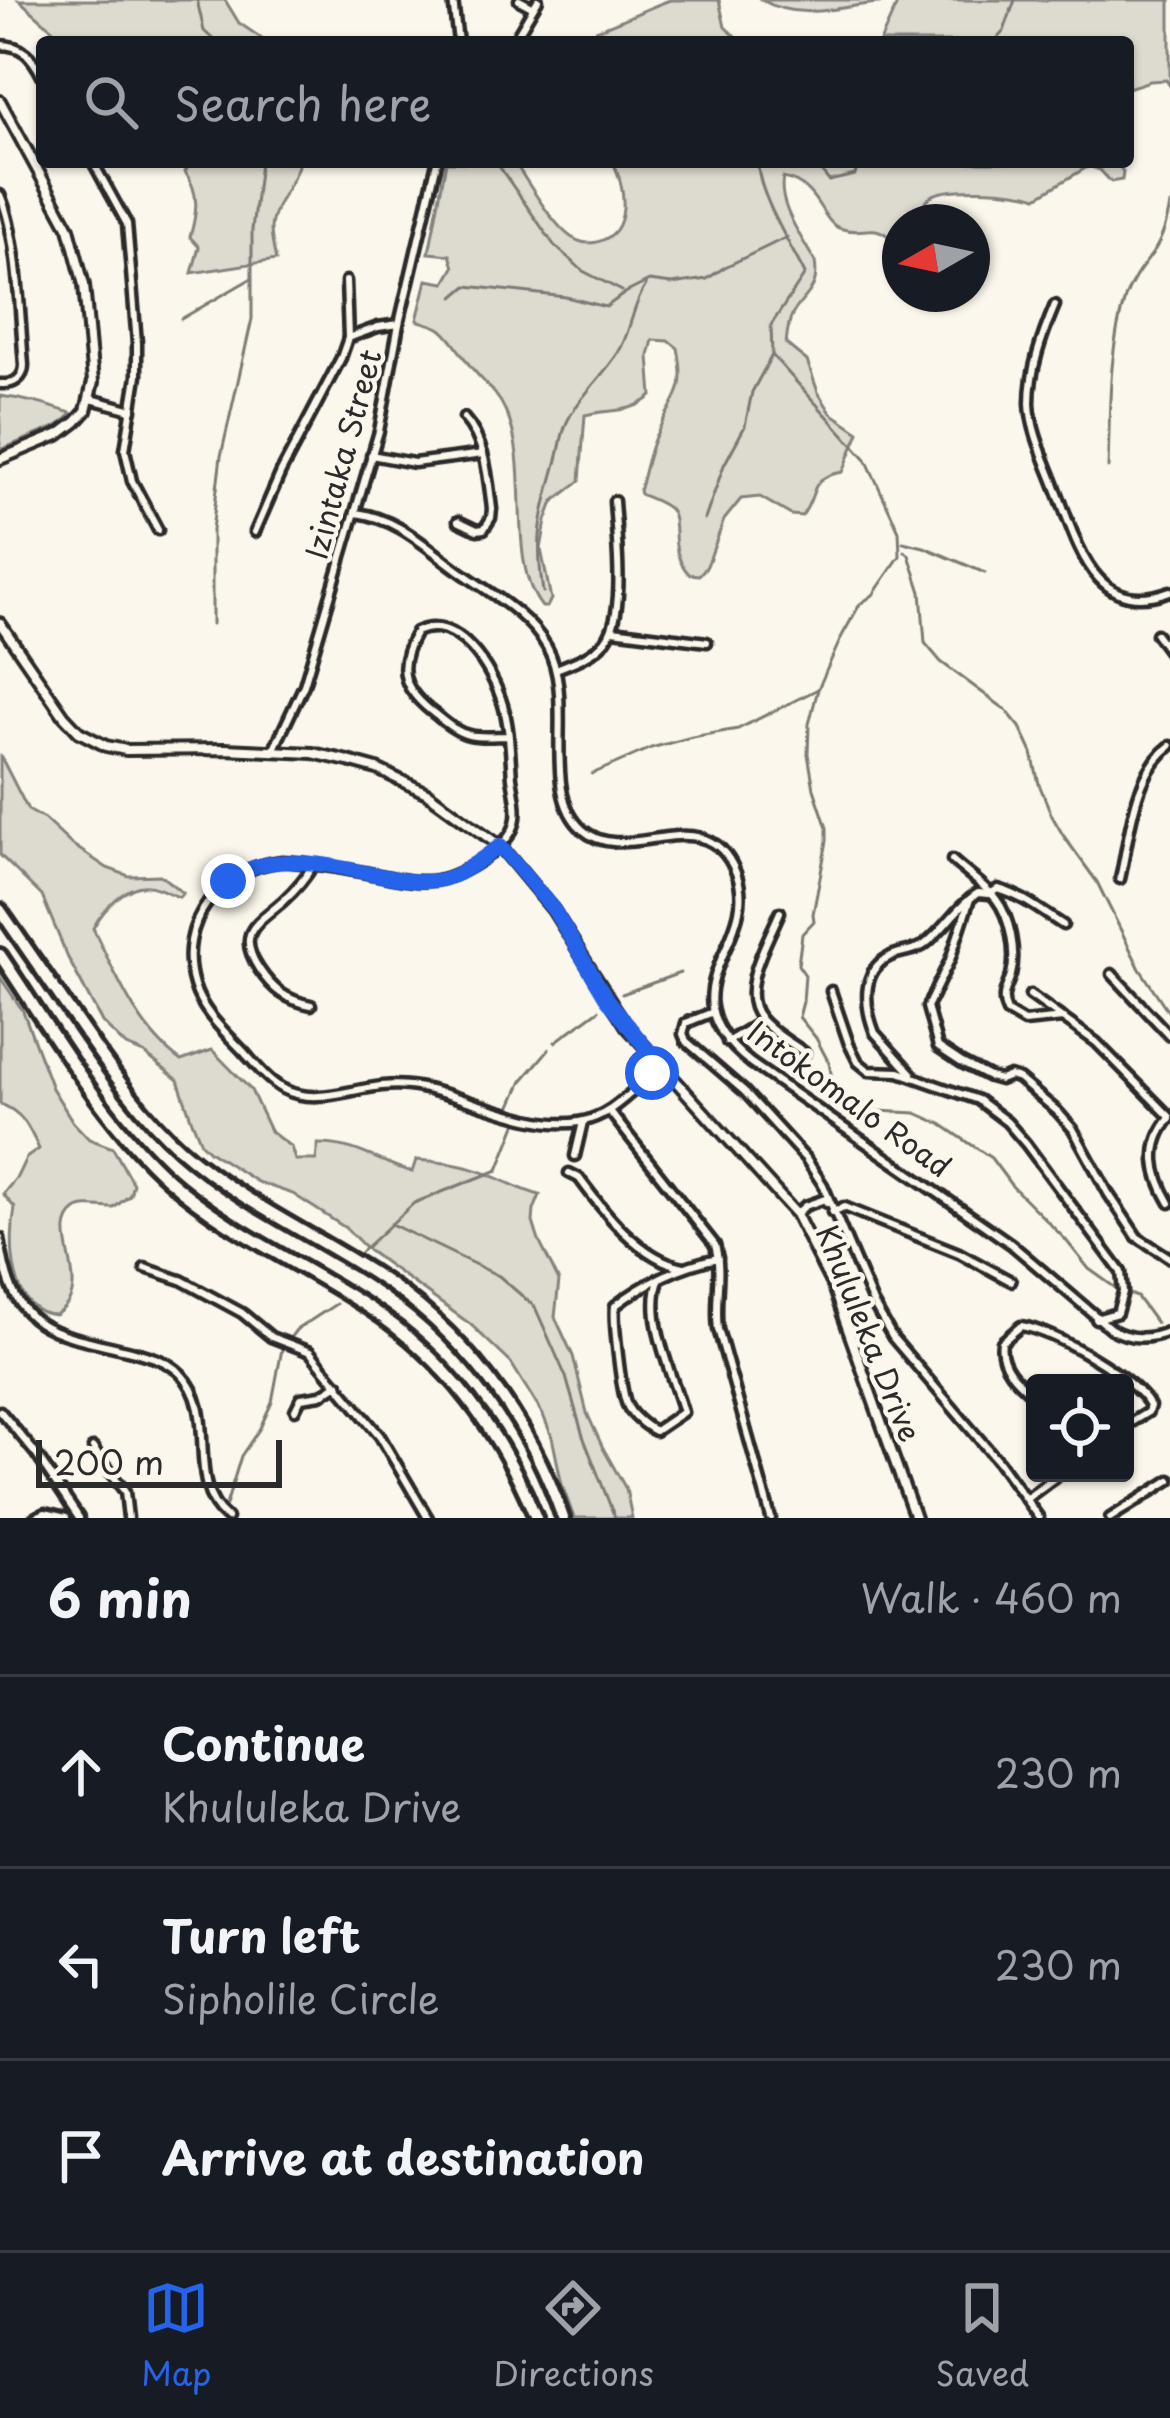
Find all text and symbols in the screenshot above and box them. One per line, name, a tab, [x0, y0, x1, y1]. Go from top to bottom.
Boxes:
search box	[36, 36, 1134, 168]
text: Search here	[174, 68, 431, 136]
icon: search	[78, 69, 144, 135]
north arrow	[882, 204, 990, 312]
street label: Izintaka Street	[292, 344, 392, 564]
route end	[201, 854, 255, 908]
street label: Intokomalo Road	[739, 1009, 961, 1187]
route start	[625, 1046, 679, 1100]
street label: Khululeka Drive	[806, 1218, 934, 1448]
map controls	[1026, 1374, 1134, 1482]
button: locate	[1026, 1374, 1134, 1482]
scale bar	[36, 1434, 282, 1487]
text: 200 m	[54, 1436, 164, 1486]
text: 6 min	[48, 1558, 192, 1635]
text: Walk · 460 m	[861, 1567, 1122, 1626]
text: Continue	[162, 1708, 365, 1776]
icon: ahead	[48, 1739, 114, 1805]
text: 230 m	[995, 1742, 1122, 1801]
text: Khululeka Drive	[162, 1776, 461, 1835]
text: Turn left	[162, 1900, 361, 1968]
icon: left	[48, 1931, 114, 1997]
text: 230 m	[995, 1934, 1122, 1993]
text: Sipholile Circle	[162, 1968, 440, 2027]
text: Arrive at destination	[162, 2122, 645, 2190]
icon: arrive	[48, 2123, 114, 2189]
tab: Map	[141, 2275, 211, 2397]
tab: Directions	[493, 2275, 654, 2397]
tab: Saved	[935, 2275, 1029, 2397]

